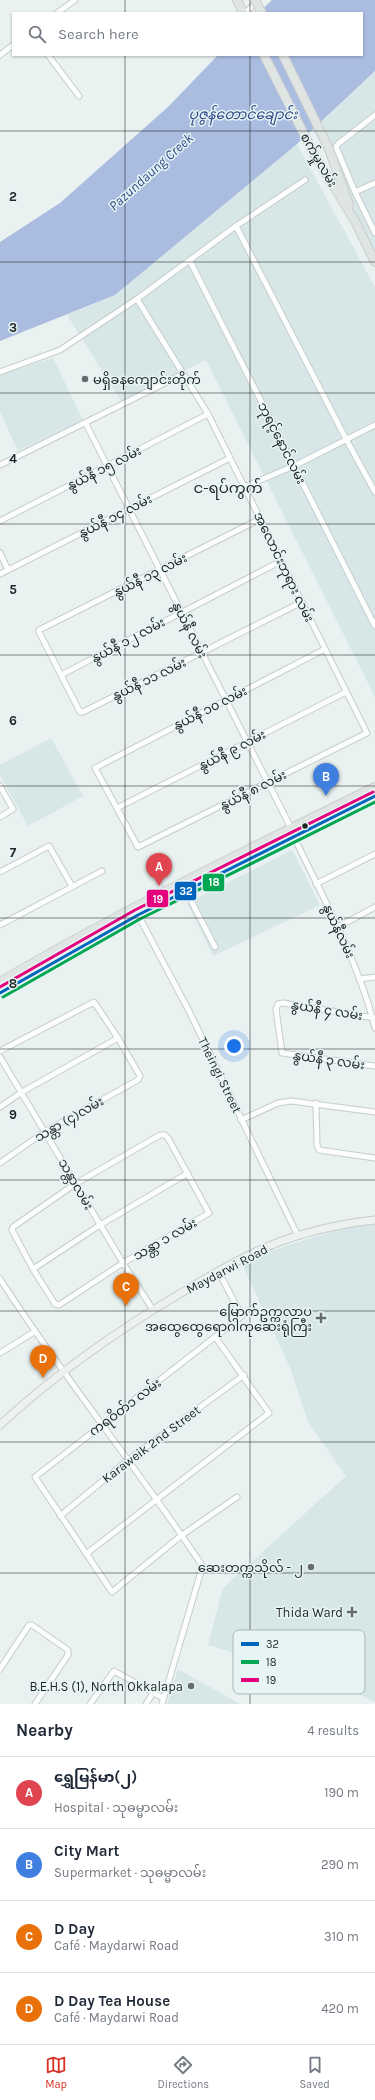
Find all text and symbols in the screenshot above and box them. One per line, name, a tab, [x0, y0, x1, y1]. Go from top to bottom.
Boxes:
search box	[12, 12, 363, 56]
icon: search	[26, 23, 48, 45]
text: Search here	[58, 25, 139, 43]
water label: ပုဇွန်တောင်ချောင်း	[189, 104, 299, 126]
water label: Pazundaung Creek	[105, 129, 197, 214]
street label: စက်မှုလမ်း	[295, 130, 341, 191]
text: 2	[9, 189, 17, 204]
text: 3	[9, 320, 17, 335]
place label: မရှိခနကျောင်းတိုက်	[93, 371, 201, 390]
marker: မရှိခနကျောင်းတိုက်	[80, 374, 90, 384]
street label: ဘုရင့်နောင်လမ်း	[252, 399, 310, 488]
street label: နွယ်နီ ၁၅ လမ်း	[64, 442, 145, 496]
text: 4	[9, 451, 17, 466]
district label: င-ရပ်ကွက်	[193, 478, 263, 500]
street label: နွယ်နီ ၁၄ လမ်း	[75, 490, 156, 544]
street label: အလောင်းဘုရား လမ်း	[248, 509, 318, 626]
street label: နွယ်နီ ၁၃ လမ်း	[110, 549, 191, 603]
text: 5	[9, 582, 17, 597]
street label: နွယ်နီ လမ်း	[167, 599, 211, 662]
street label: နွယ်နီ ၁၂ လမ်း	[88, 613, 169, 668]
street label: နွယ်နီ ၁၁ လမ်း	[109, 654, 190, 706]
street label: နွယ်နီ ၁၀ လမ်း	[170, 682, 251, 736]
text: 6	[9, 713, 17, 728]
street label: နွယ်နီ ၉ လမ်း	[195, 726, 270, 776]
pin: B	[313, 763, 339, 796]
street label: နွယ်နီ ၈ လမ်း	[217, 766, 290, 816]
unlabelled marker	[300, 821, 310, 831]
text: 7	[10, 845, 17, 860]
pin: A	[146, 853, 172, 886]
line badge: 18	[202, 873, 225, 892]
text: 18	[208, 876, 220, 889]
line badge: 32	[174, 881, 197, 901]
text: 32	[179, 885, 193, 898]
line badge: 19	[146, 889, 169, 908]
text: 19	[153, 893, 164, 906]
street label: နွယ်နီလမ်း	[317, 901, 359, 962]
text: 8	[9, 976, 17, 991]
street label: နွယ်နီ ၄ လမ်း	[290, 996, 364, 1026]
street label: Theingi Street	[195, 1035, 245, 1116]
your location	[224, 1036, 244, 1056]
street label: နွယ်နီ ၃ လမ်း	[292, 1047, 366, 1075]
street label: သန္တာ (၄)လမ်း	[31, 1092, 108, 1147]
text: 9	[9, 1107, 17, 1122]
street label: သန္တာလမ်း	[53, 1155, 98, 1214]
street label: သန္တာ ၁ လမ်း	[130, 1214, 201, 1266]
street label: Maydarwi Road	[184, 1241, 270, 1297]
pin: C	[113, 1273, 139, 1306]
place label: မြောက်ဥက္ကလာပ အထွေထွေရောဂါကုဆေးရုံကြီး	[145, 1303, 312, 1337]
marker: မြောက်ဥက္ကလာပ အထွေထွေရောဂါကုဆေးရုံကြီး	[315, 1312, 327, 1324]
pin: D	[30, 1345, 56, 1378]
street label: ကရဝိတ်၁ လမ်း	[86, 1374, 166, 1441]
street label: Karaweik 2nd Street	[99, 1402, 203, 1486]
place label: ဆေးတက္ကသိုလ် - ၂	[198, 1559, 303, 1578]
marker: ဆေးတက္ကသိုလ် - ၂	[306, 1562, 316, 1572]
place label: Thida Ward	[276, 1605, 343, 1620]
marker: Thida Ward	[346, 1606, 358, 1618]
legend	[233, 1630, 365, 1694]
text: 32	[266, 1638, 279, 1651]
text: 18	[266, 1656, 277, 1669]
text: 19	[266, 1674, 276, 1687]
place label: B.E.H.S (1), North Okkalapa	[29, 1679, 183, 1694]
marker: B.E.H.S (1), North Okkalapa	[186, 1681, 196, 1691]
text: Nearby	[16, 1720, 73, 1740]
text: 4 results	[307, 1723, 359, 1738]
text: ရွှေမြန်မာ(၂)	[54, 1768, 137, 1786]
text: A	[25, 1785, 33, 1800]
text: 190 m	[324, 1785, 359, 1800]
text: Hospital · သုဓမ္မာလမ်း	[54, 1800, 178, 1815]
text: City Mart	[54, 1842, 119, 1860]
text: B	[25, 1857, 33, 1872]
text: 290 m	[321, 1857, 359, 1872]
text: Supermarket · သုဓမ္မာလမ်း	[54, 1865, 206, 1880]
text: D Day	[54, 1920, 95, 1938]
text: C	[25, 1929, 33, 1944]
text: 310 m	[324, 1929, 359, 1944]
text: Café · Maydarwi Road	[54, 1938, 179, 1953]
text: D Day Tea House	[54, 1992, 170, 2010]
text: D	[25, 2001, 33, 2016]
text: 420 m	[321, 2001, 359, 2016]
text: Café · Maydarwi Road	[54, 2010, 179, 2025]
tab: Map	[45, 2054, 67, 2091]
tab: Directions	[157, 2054, 209, 2091]
tab: Saved	[299, 2054, 330, 2091]

